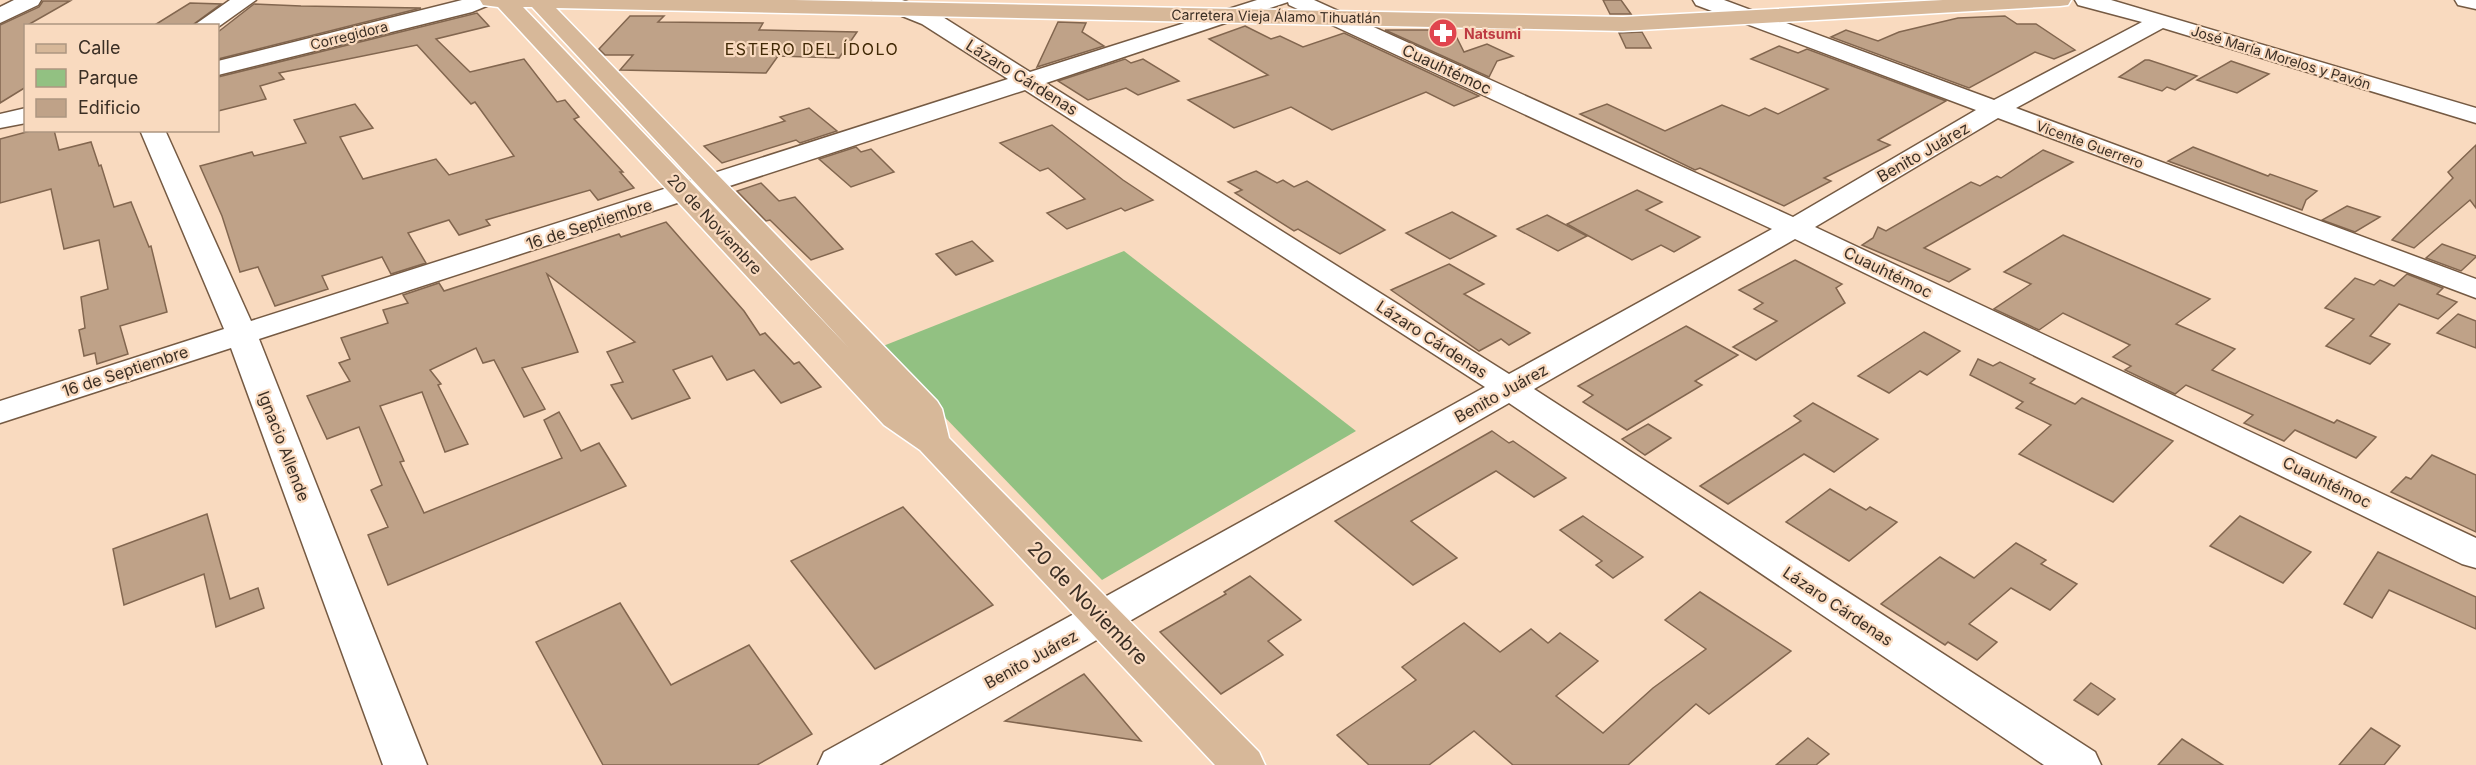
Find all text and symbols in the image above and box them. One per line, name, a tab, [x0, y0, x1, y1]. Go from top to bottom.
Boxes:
street label: Carretera Vieja Álamo Tihuatlán	[1171, 6, 1381, 26]
street label: Corregidora	[308, 17, 390, 53]
pharmacy icon: Natsumi	[1427, 17, 1459, 49]
street label: José María Morelos y Pavón	[2189, 22, 2373, 92]
legend	[24, 24, 219, 132]
place label: Natsumi	[1464, 25, 1521, 42]
street label: Lázaro Cárdenas	[962, 35, 1082, 119]
text: Calle	[78, 37, 120, 58]
district label: ESTERO DEL ÍDOLO	[725, 39, 899, 59]
street label: Cuauhtémoc	[1399, 40, 1495, 98]
text: Parque	[78, 67, 138, 88]
text: Edificio	[78, 97, 141, 118]
street label: Benito Juárez	[1873, 117, 1973, 187]
street label: Vicente Guerrero	[2034, 117, 2146, 171]
street label: 20 de Noviembre	[663, 169, 767, 279]
street label: 16 de Septiembre	[523, 194, 655, 254]
street label: Cuauhtémoc	[1840, 242, 1936, 302]
street label: Lázaro Cárdenas	[1373, 296, 1491, 382]
street label: 16 de Septiembre	[59, 341, 191, 401]
street label: Benito Juárez	[1451, 359, 1551, 427]
street label: Ignacio Allende	[254, 388, 314, 504]
street label: Cuauhtémoc	[2279, 452, 2375, 512]
street label: 20 de Noviembre	[1023, 536, 1153, 670]
street label: Lázaro Cárdenas	[1779, 562, 1897, 650]
street label: Benito Juárez	[981, 625, 1081, 693]

